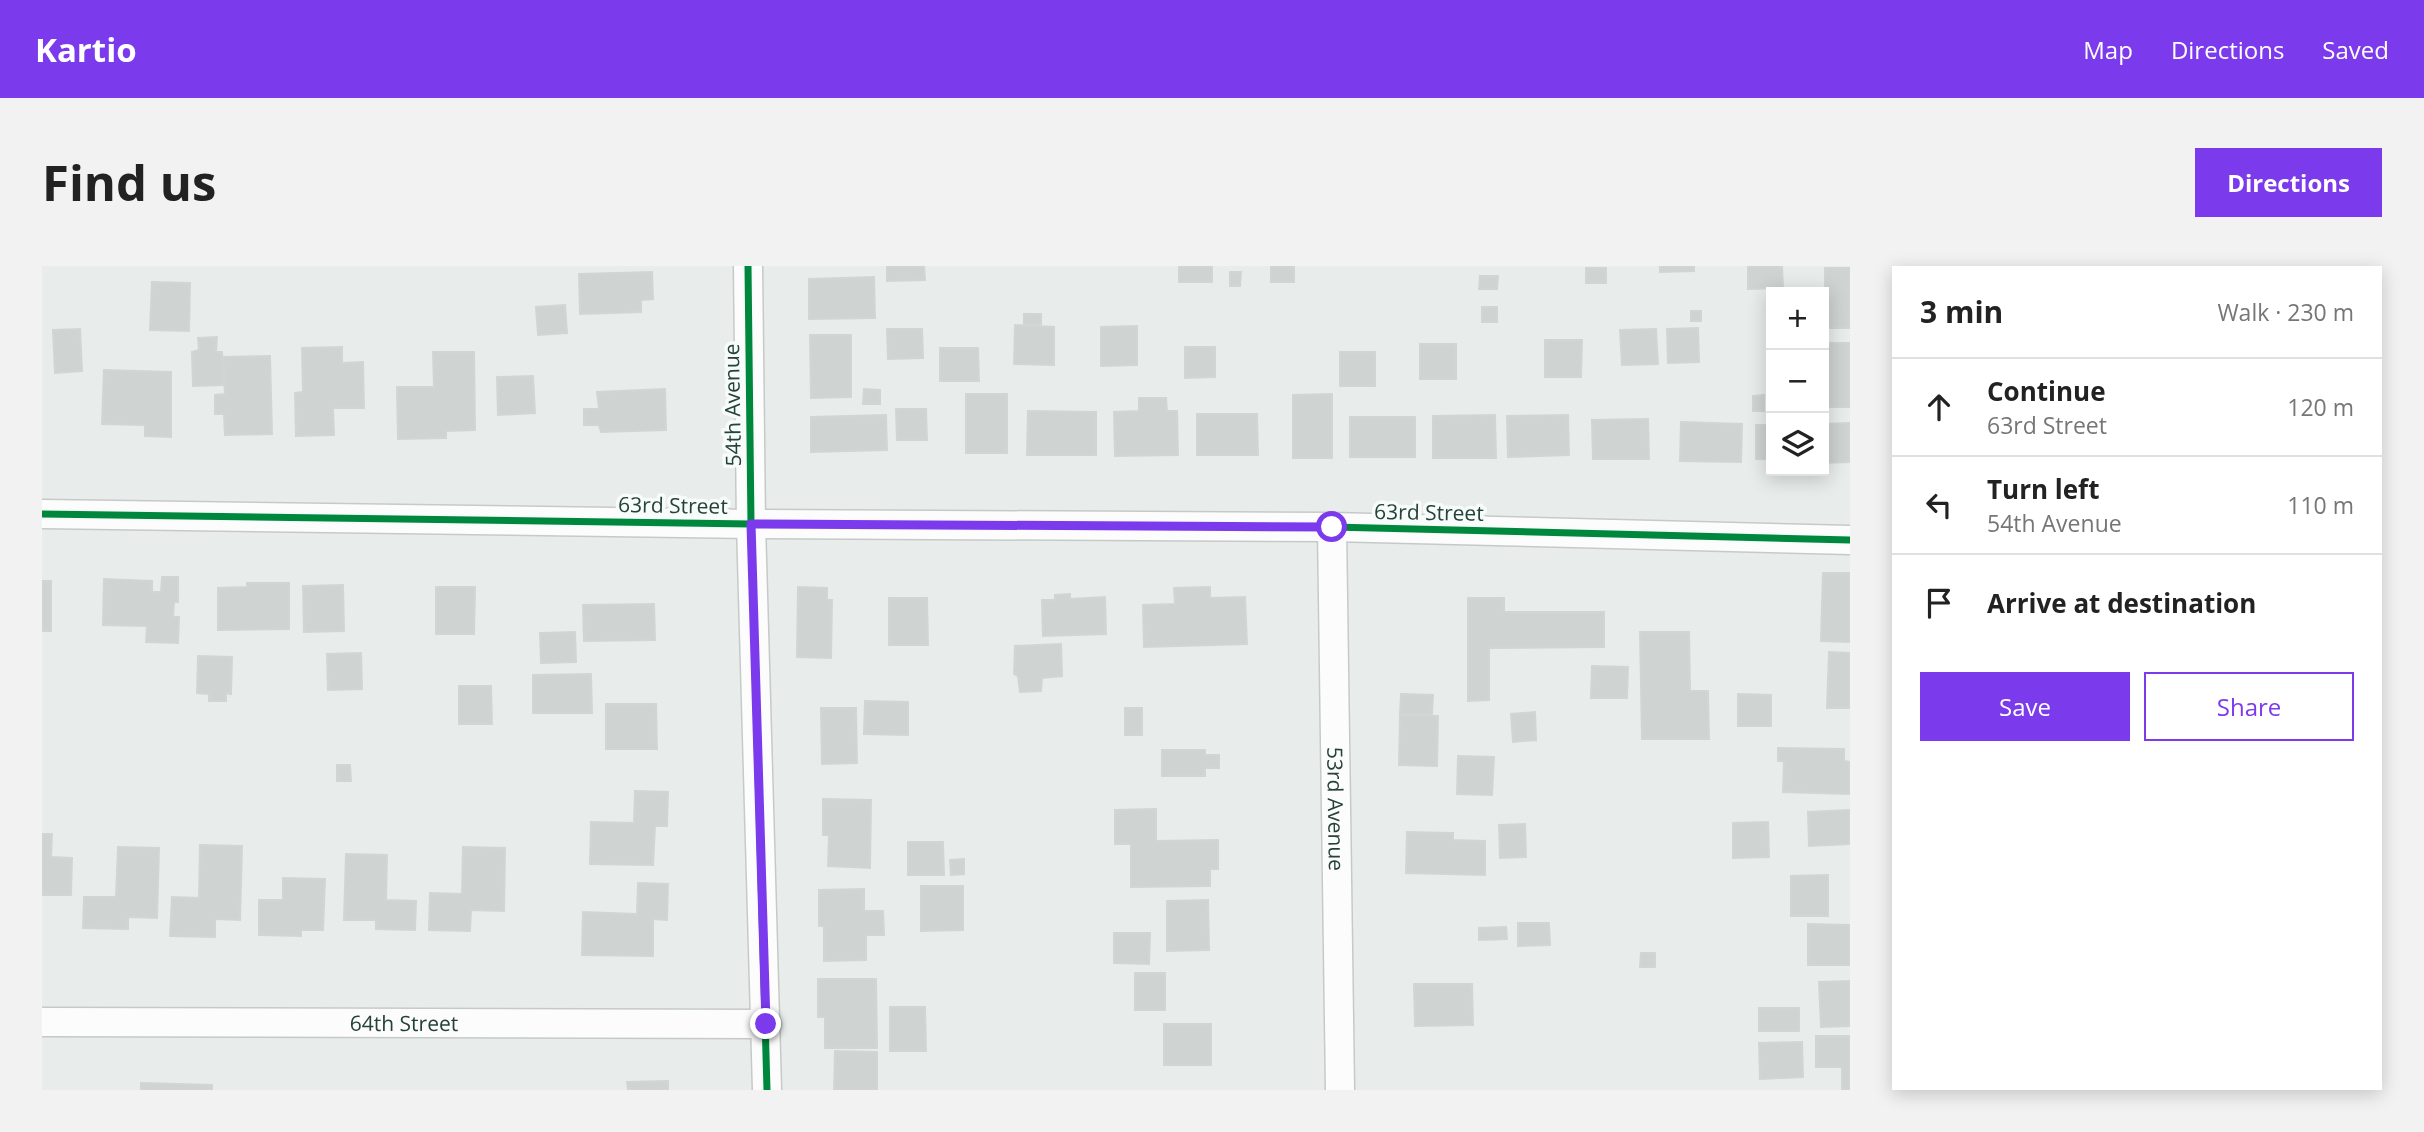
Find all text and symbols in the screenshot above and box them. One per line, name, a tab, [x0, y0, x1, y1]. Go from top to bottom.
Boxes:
text: Kartio	[35, 27, 137, 72]
text: Map	[2083, 33, 2133, 66]
text: Directions	[2171, 33, 2284, 66]
text: Saved	[2322, 33, 2389, 66]
button: Directions	[2195, 148, 2382, 217]
text: Find us	[42, 149, 216, 215]
map controls	[1766, 287, 1829, 476]
button: +	[1766, 287, 1829, 350]
text: 3 min	[1920, 291, 2003, 332]
text: Walk · 230 m	[2217, 296, 2354, 328]
street label: 54th Avenue	[717, 343, 747, 467]
button: −	[1766, 350, 1829, 413]
text: Continue	[1987, 373, 2106, 409]
icon: ahead	[1920, 388, 1958, 426]
text: 120 m	[2287, 391, 2354, 423]
text: 63rd Street	[1987, 409, 2107, 441]
button: layers	[1766, 413, 1829, 476]
text: Turn left	[1987, 471, 2099, 507]
icon: left	[1920, 486, 1958, 524]
text: 110 m	[2287, 489, 2354, 521]
street label: 63rd Street	[618, 490, 728, 520]
street label: 63rd Street	[1374, 497, 1484, 527]
text: 54th Avenue	[1987, 507, 2122, 539]
route start	[1316, 511, 1347, 542]
icon: arrive	[1920, 584, 1958, 622]
text: Arrive at destination	[1987, 585, 2256, 621]
button: Save	[1920, 672, 2130, 741]
button: Share	[2144, 672, 2354, 741]
street label: 53rd Avenue	[1321, 747, 1351, 871]
route end	[750, 1008, 781, 1039]
street label: 64th Street	[350, 1009, 458, 1037]

